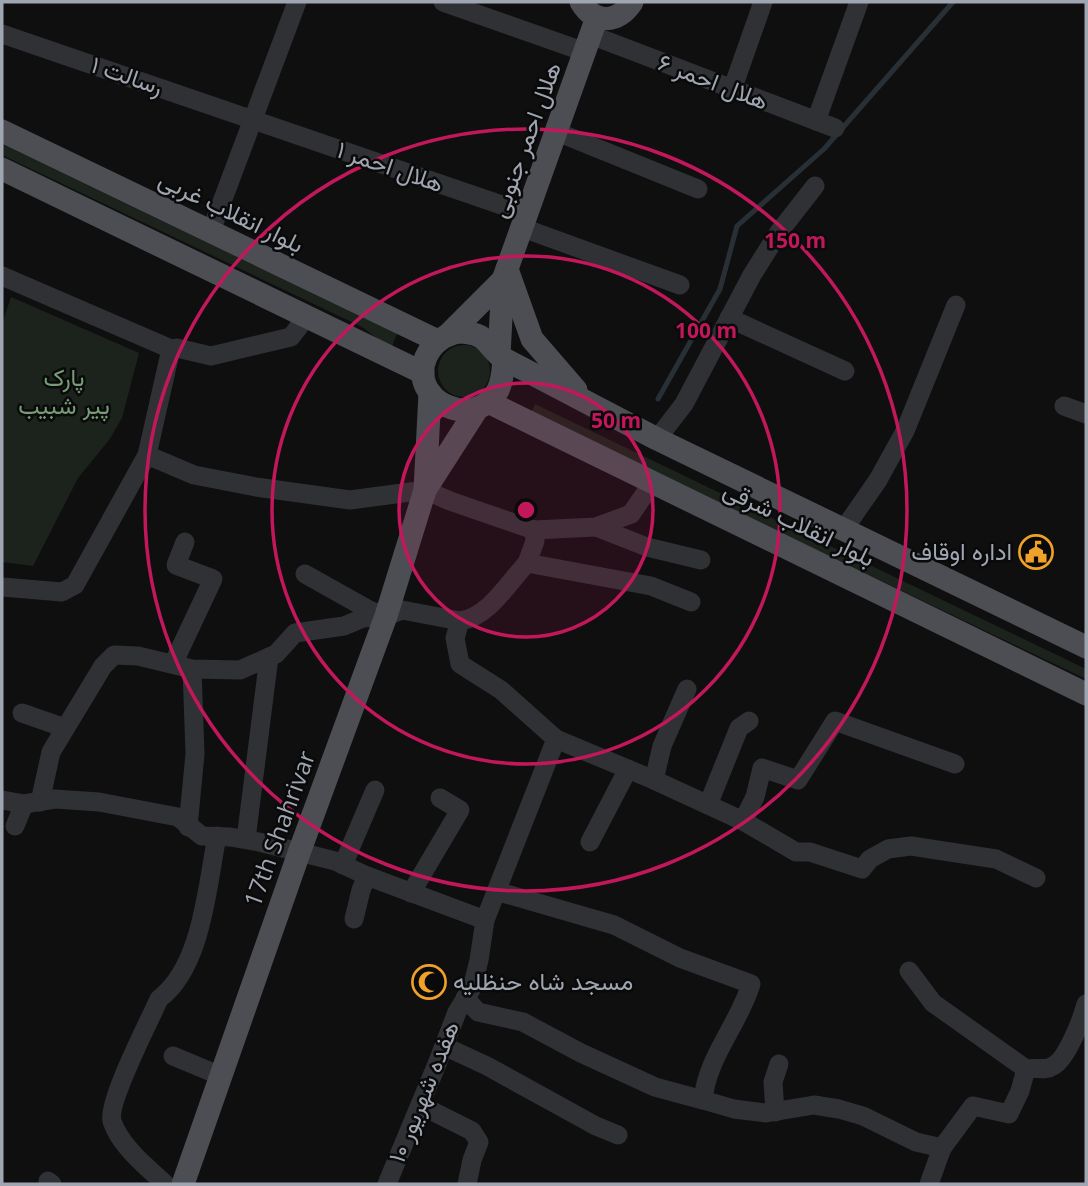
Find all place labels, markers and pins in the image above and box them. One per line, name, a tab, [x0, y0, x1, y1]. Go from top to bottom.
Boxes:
centre of rings	[514, 498, 538, 522]
public building icon: اداره اوقاف	[1017, 533, 1055, 571]
place label: اداره اوقاف	[911, 534, 1012, 567]
mosque icon: مسجد شاه حنظلیه	[410, 963, 448, 1001]
place label: مسجد شاه حنظلیه	[453, 964, 633, 997]

